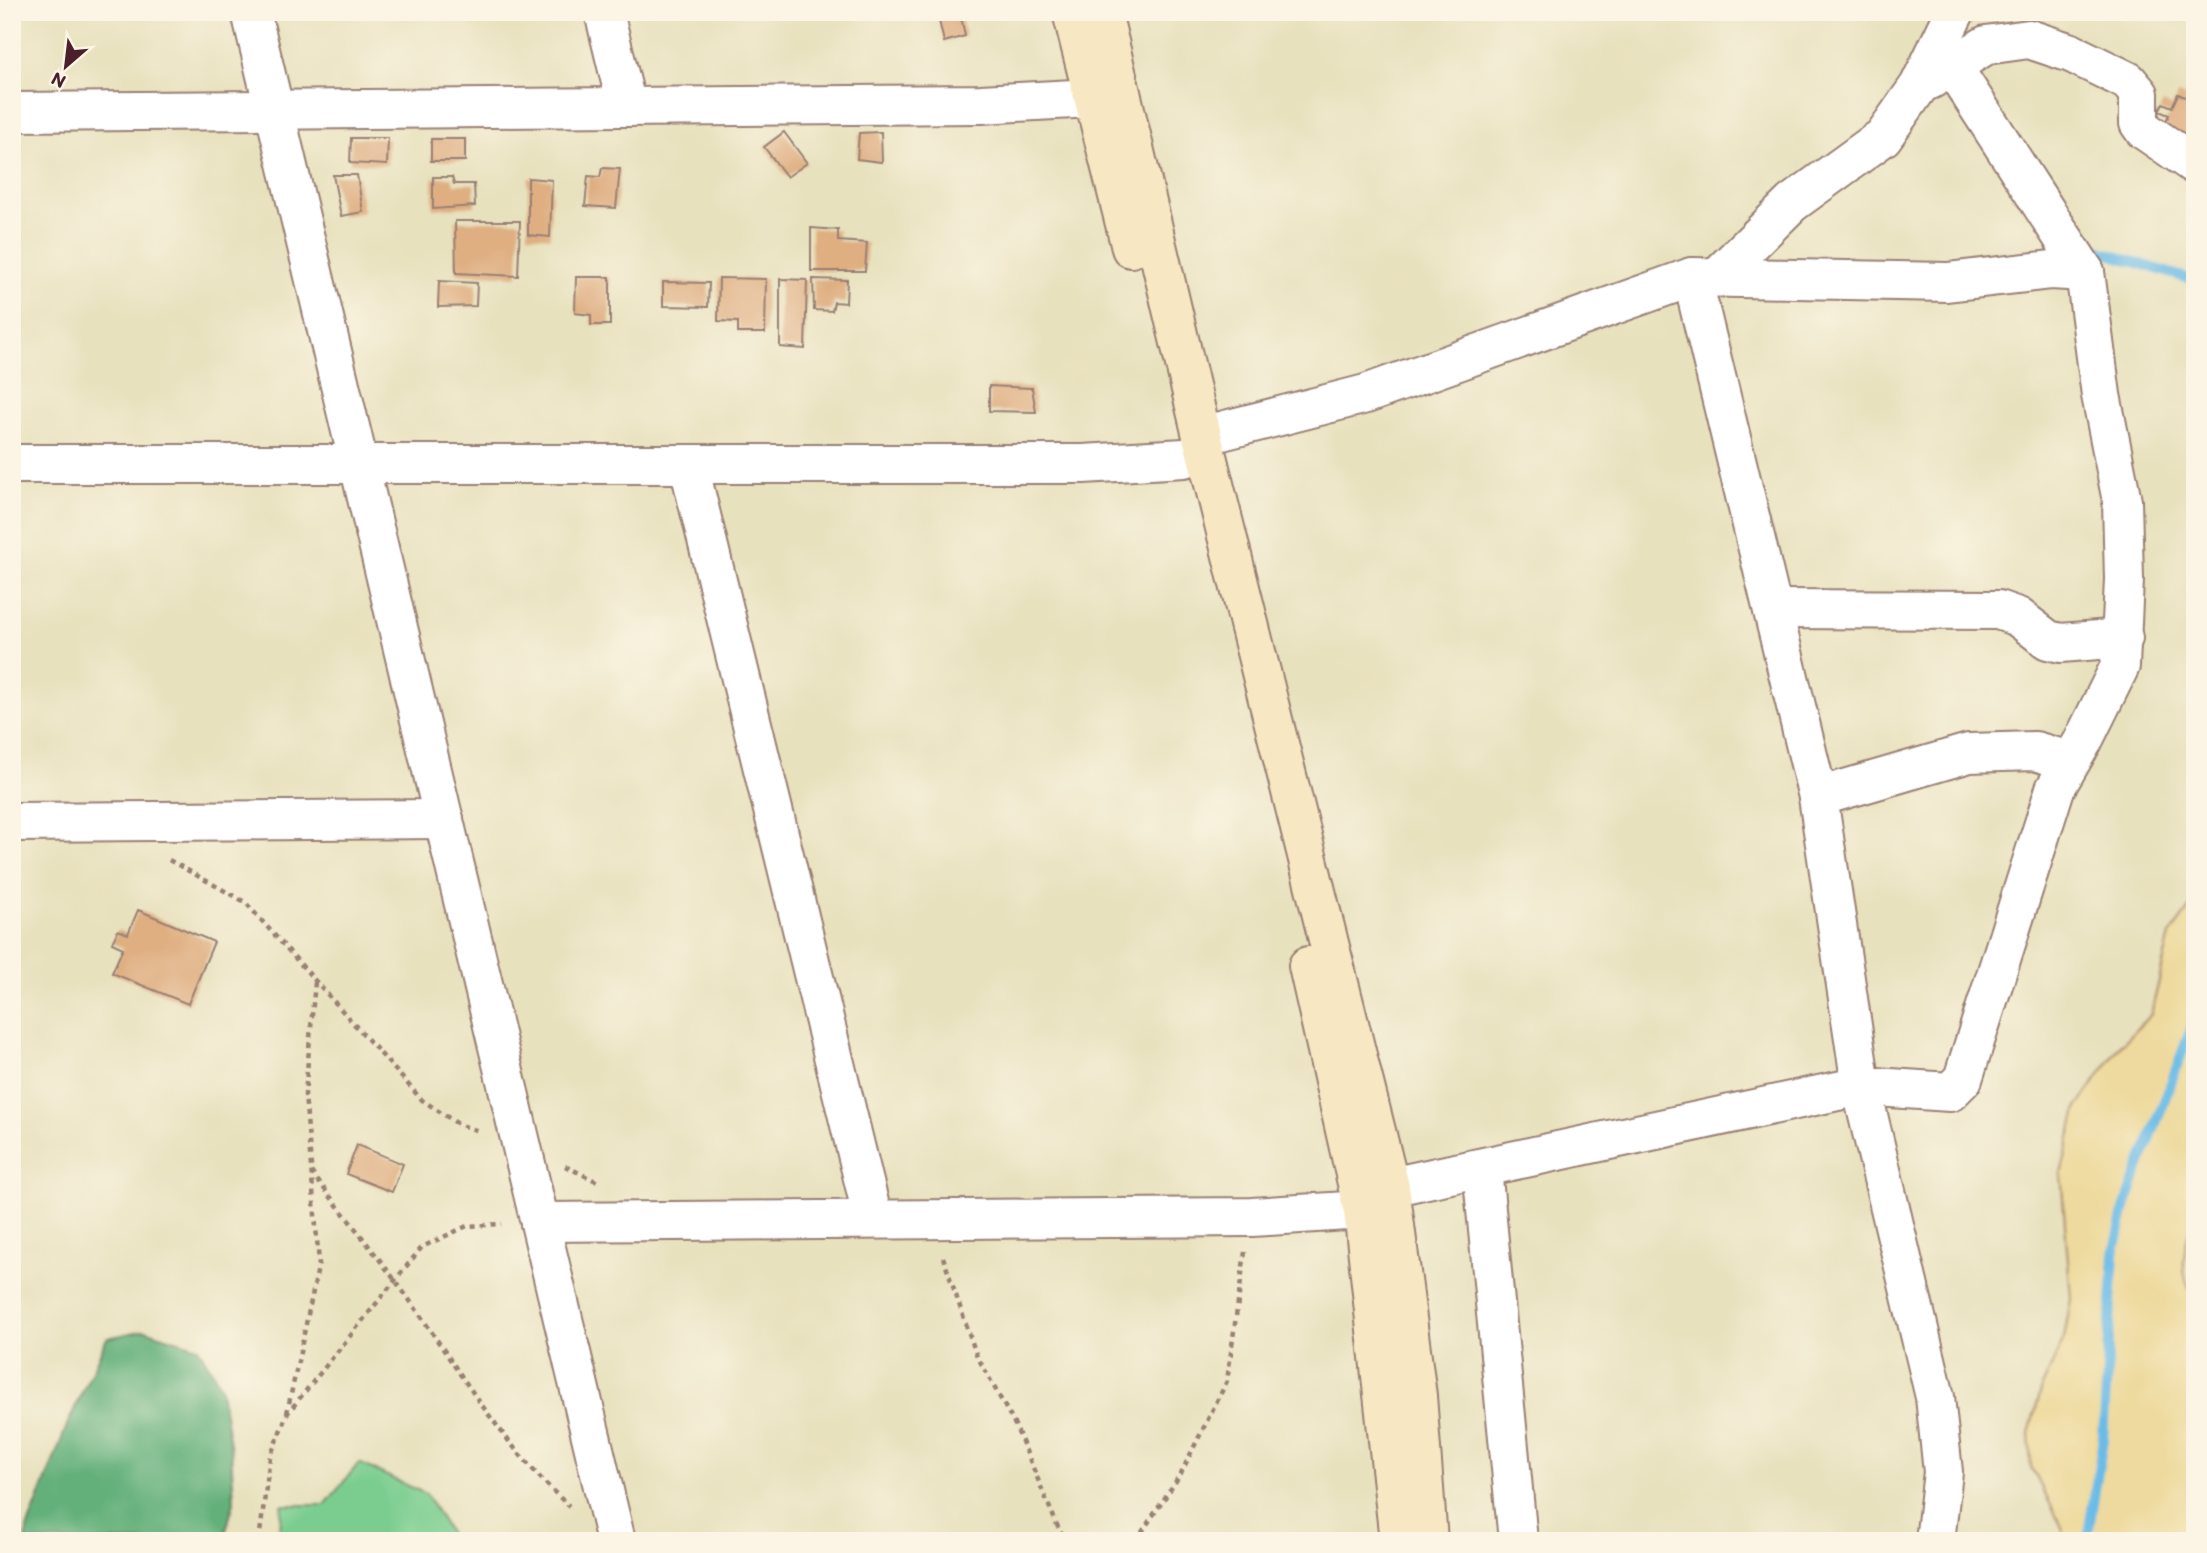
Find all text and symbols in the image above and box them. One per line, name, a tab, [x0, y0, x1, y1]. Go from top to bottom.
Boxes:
north arrow	[32, 32, 102, 102]
text: N	[47, 67, 69, 94]

